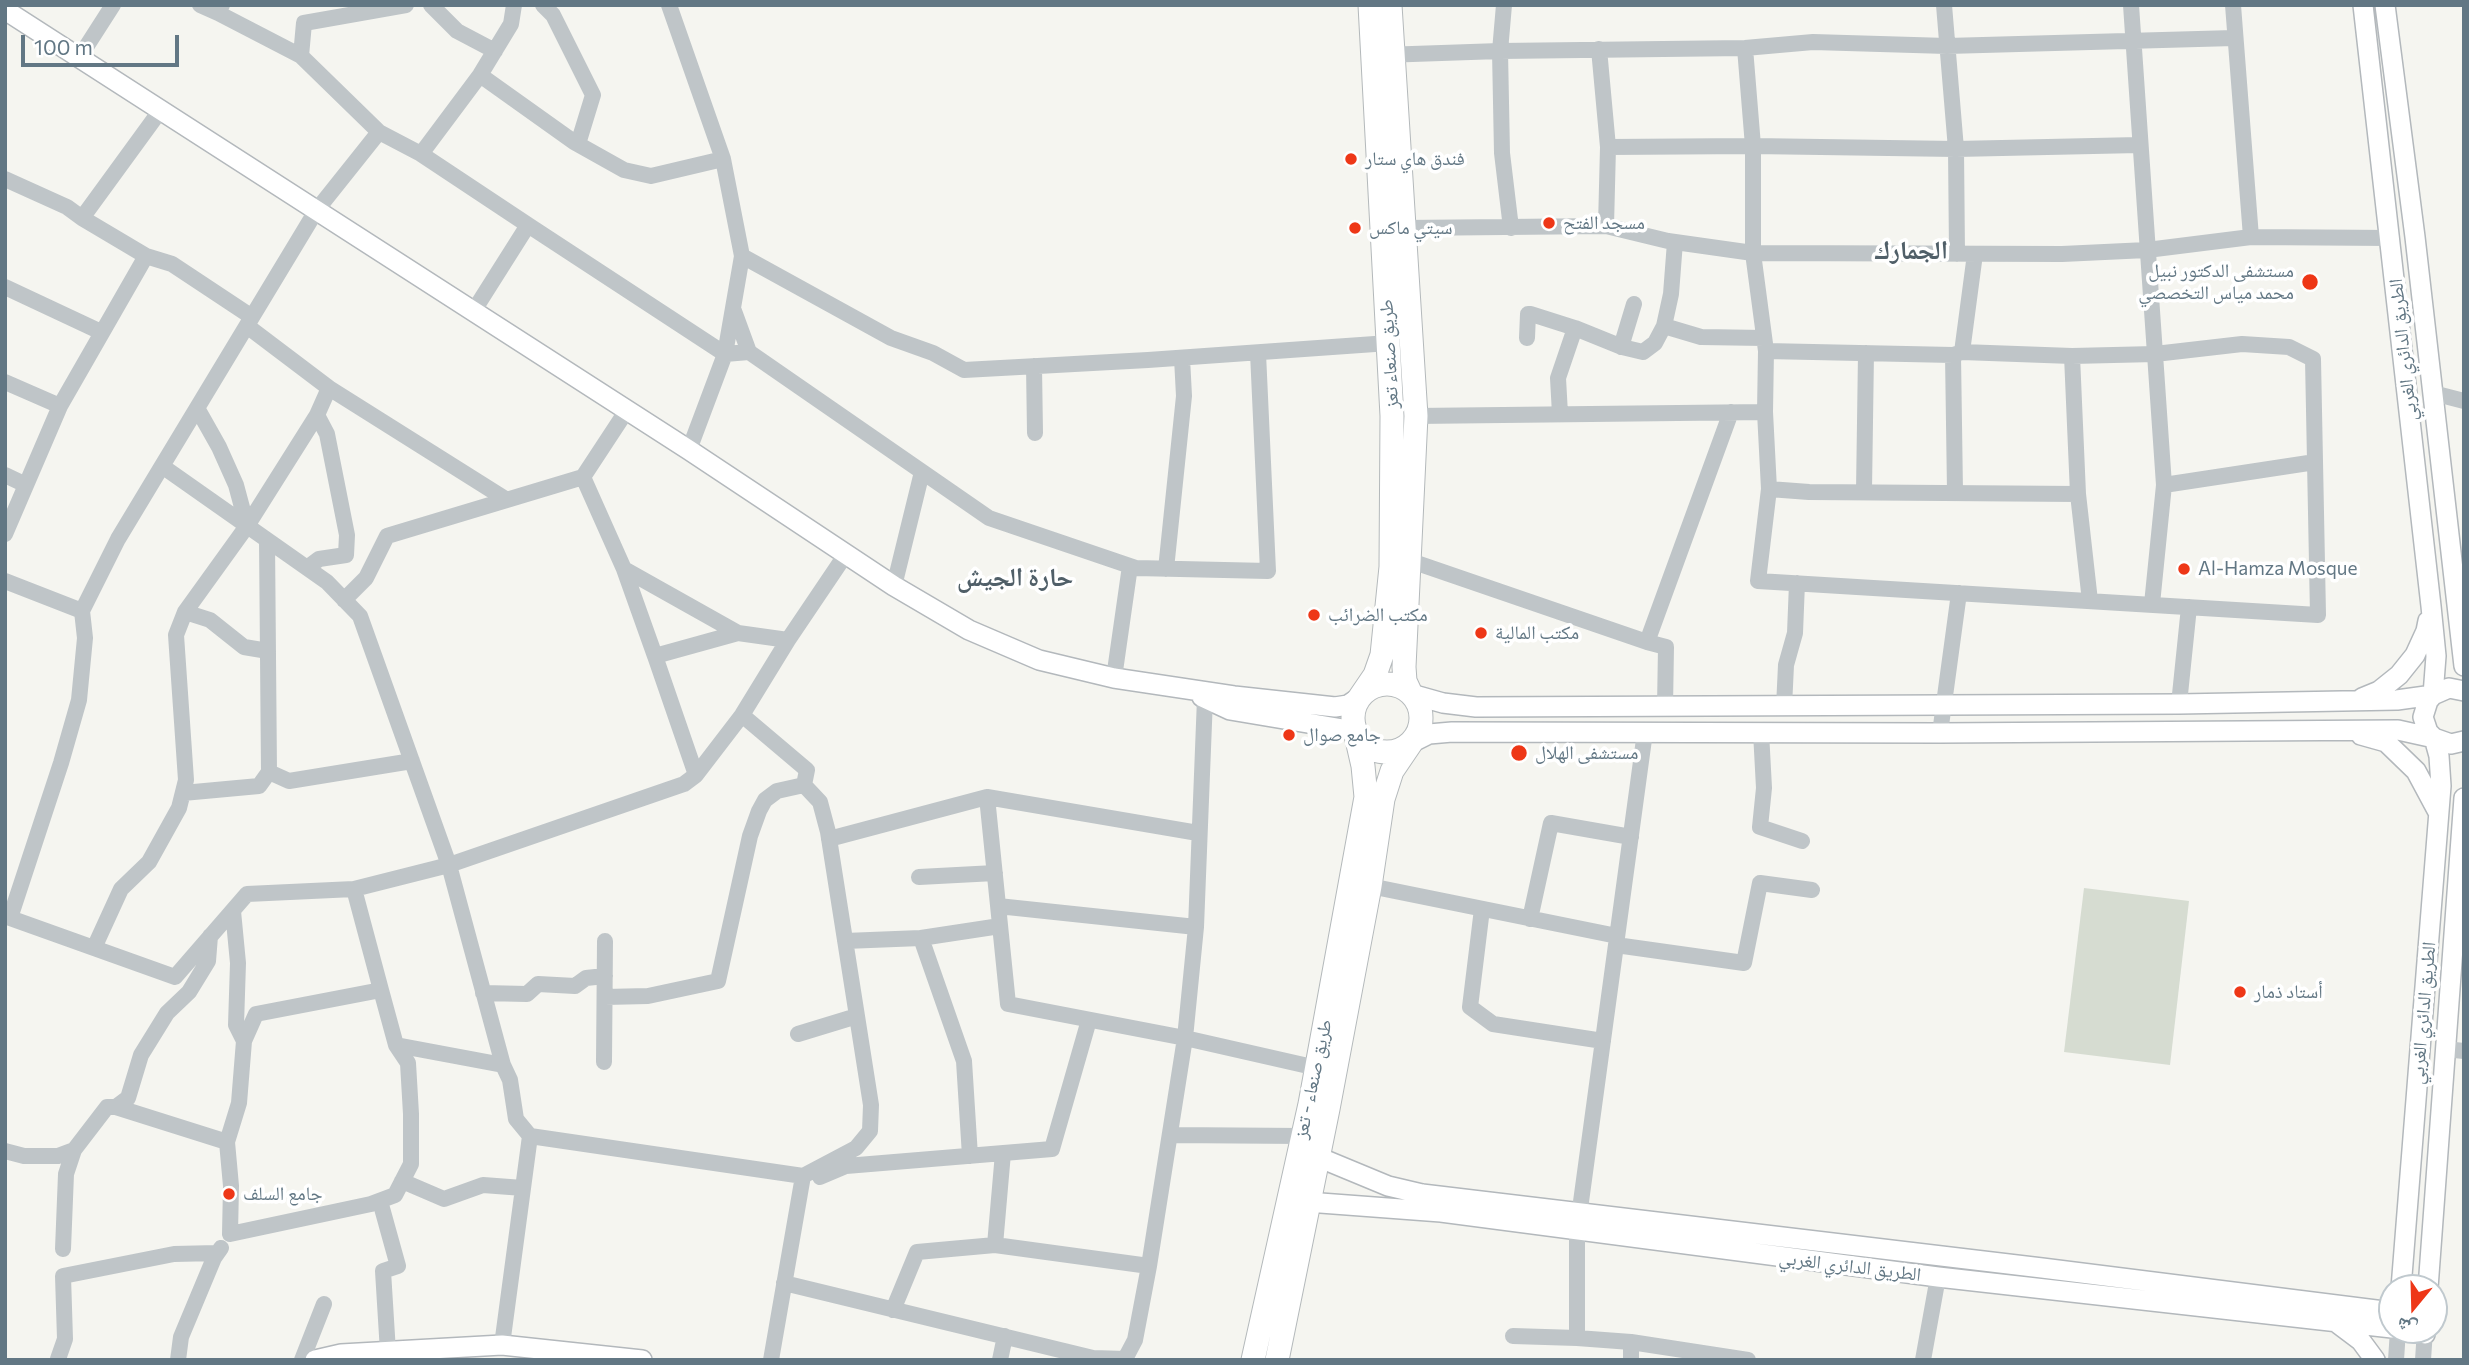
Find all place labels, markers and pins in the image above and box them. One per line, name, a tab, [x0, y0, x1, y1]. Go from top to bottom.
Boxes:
place label: فندق هاي ستار	[1365, 148, 1465, 170]
marker: فندق هاي ستار	[1343, 151, 1359, 167]
place label: مسجد الفتح	[1563, 212, 1645, 234]
marker: مسجد الفتح	[1541, 215, 1557, 231]
place label: سيتي ماكس	[1369, 217, 1453, 239]
marker: سيتي ماكس	[1347, 220, 1363, 236]
place label: مستشفى الدكتور نبيل محمد مياس التخصصي	[2138, 260, 2294, 304]
marker: مستشفى الدكتور نبيل محمد مياس التخصصي	[2300, 272, 2320, 292]
place label: Al-Hamza Mosque	[2198, 558, 2357, 580]
marker: Al-Hamza Mosque	[2176, 561, 2192, 577]
place label: مكتب الضرائب	[1328, 604, 1428, 626]
marker: مكتب الضرائب	[1306, 607, 1322, 623]
place label: مكتب المالية	[1495, 622, 1579, 644]
marker: مكتب المالية	[1473, 625, 1489, 641]
place label: جامع صوال	[1303, 724, 1381, 746]
marker: جامع صوال	[1281, 727, 1297, 743]
place label: مستشفى الهلال	[1535, 742, 1638, 764]
marker: مستشفى الهلال	[1509, 743, 1529, 763]
place label: أستاد ذمار	[2254, 981, 2323, 1003]
marker: أستاد ذمار	[2232, 984, 2248, 1000]
place label: جامع السلف	[243, 1183, 323, 1205]
marker: جامع السلف	[221, 1186, 237, 1202]

